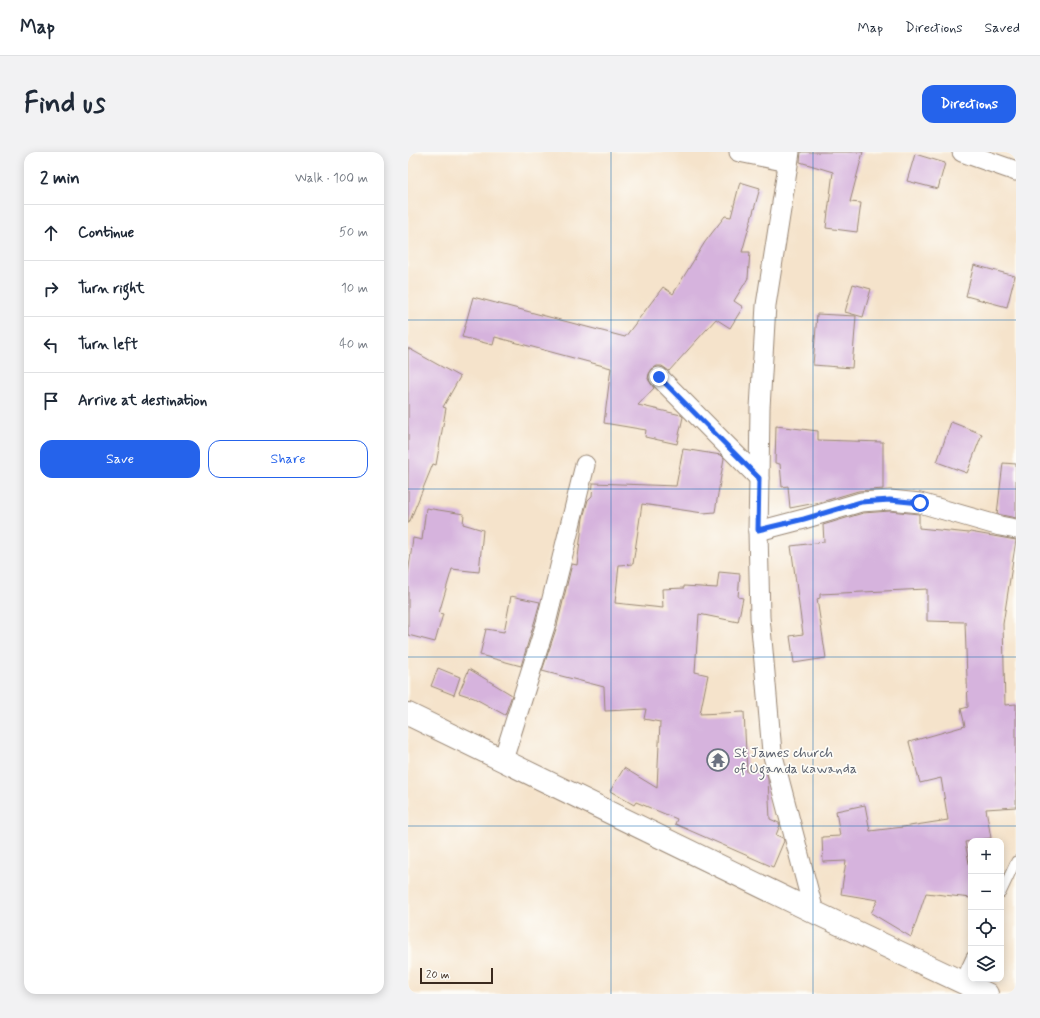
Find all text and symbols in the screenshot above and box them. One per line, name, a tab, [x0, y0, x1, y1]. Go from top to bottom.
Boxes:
text: Map	[20, 15, 55, 40]
text: Map	[857, 19, 883, 37]
text: Directions	[905, 19, 963, 37]
text: Saved	[985, 19, 1020, 37]
button: Directions	[922, 85, 1016, 123]
text: Find us	[24, 86, 105, 123]
text: 2 min	[40, 167, 80, 189]
text: Walk · 100 m	[295, 170, 368, 187]
icon: ahead	[40, 222, 62, 244]
text: Continue	[78, 223, 134, 243]
text: 50 m	[339, 224, 368, 241]
icon: right	[40, 278, 62, 300]
text: Turn right	[78, 279, 145, 299]
text: 10 m	[341, 280, 368, 297]
icon: left	[40, 334, 62, 356]
text: Turn left	[78, 335, 138, 355]
text: 40 m	[339, 336, 368, 353]
route end	[650, 368, 668, 386]
icon: arrive	[40, 390, 62, 412]
text: Arrive at destination	[78, 391, 207, 411]
button: Save	[40, 440, 200, 478]
button: Share	[208, 440, 368, 478]
route start	[911, 494, 929, 512]
place label: St James church of Uganda kawanda	[734, 744, 857, 780]
temple icon: St James church of Uganda kawanda	[705, 747, 731, 773]
map controls	[968, 838, 1004, 982]
button: +	[968, 838, 1004, 874]
button: −	[968, 874, 1004, 910]
button: locate	[968, 910, 1004, 946]
button: layers	[968, 946, 1004, 982]
scale bar	[420, 966, 493, 985]
text: 20 m	[426, 968, 449, 982]

